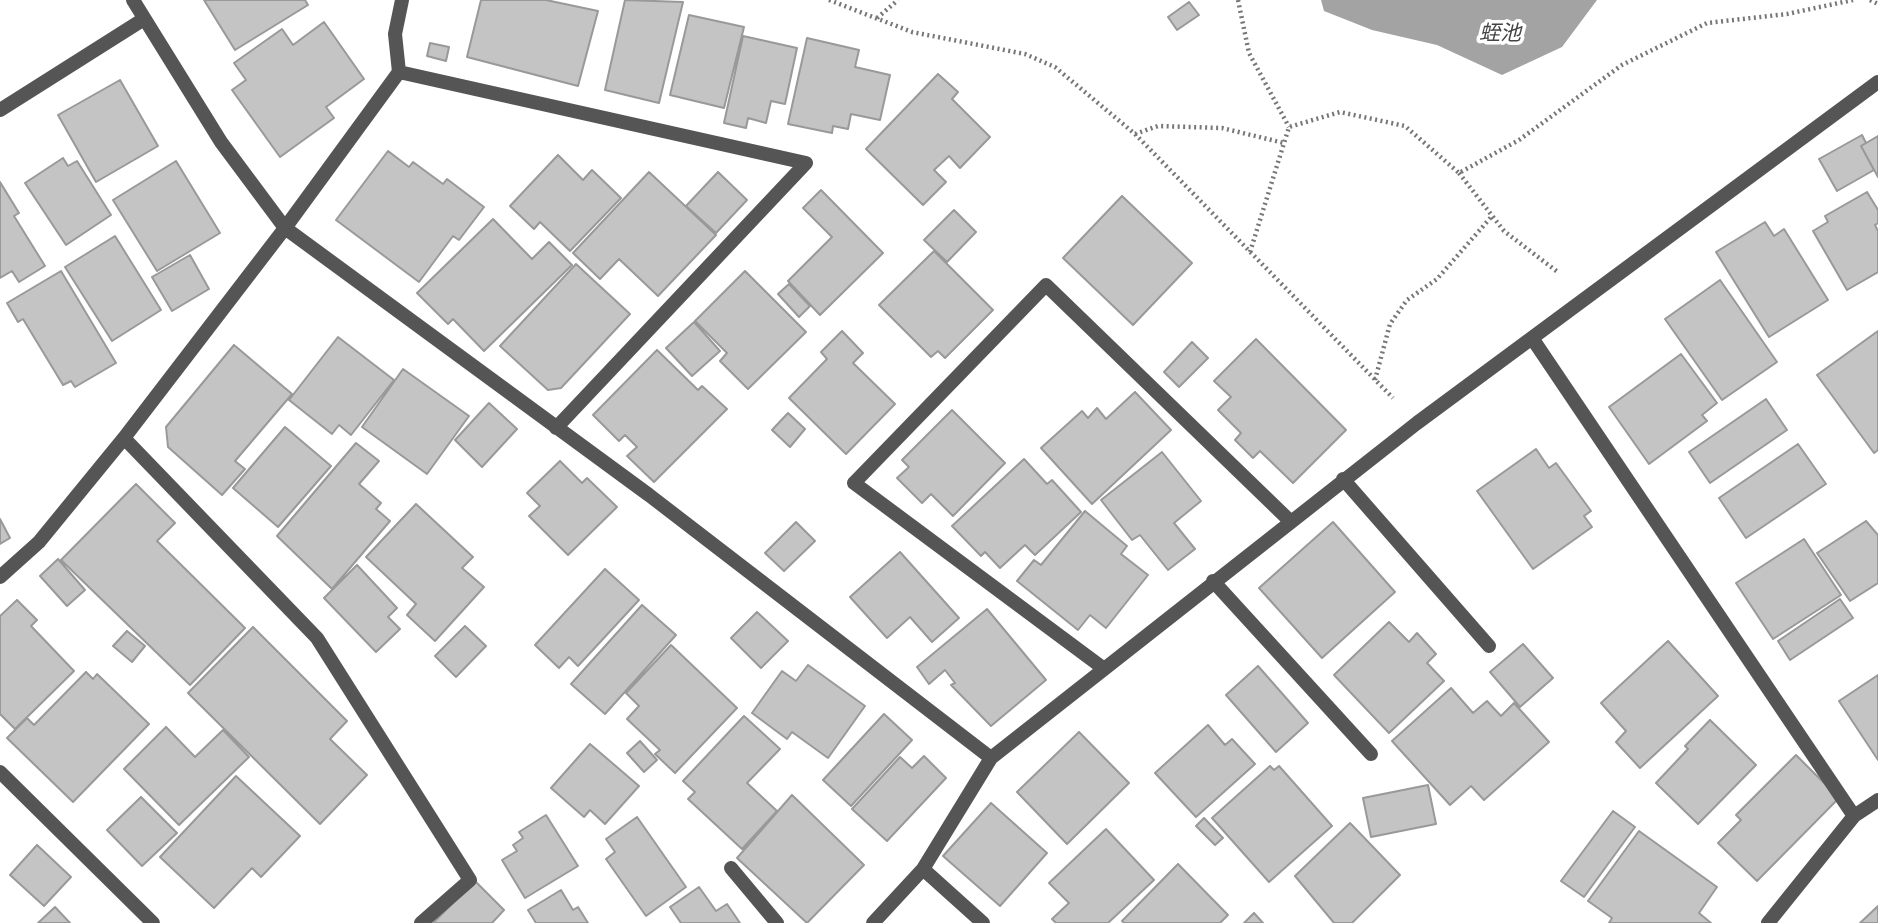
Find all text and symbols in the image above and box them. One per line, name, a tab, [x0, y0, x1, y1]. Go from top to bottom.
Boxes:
water label: 蛭池	[1479, 22, 1521, 48]

